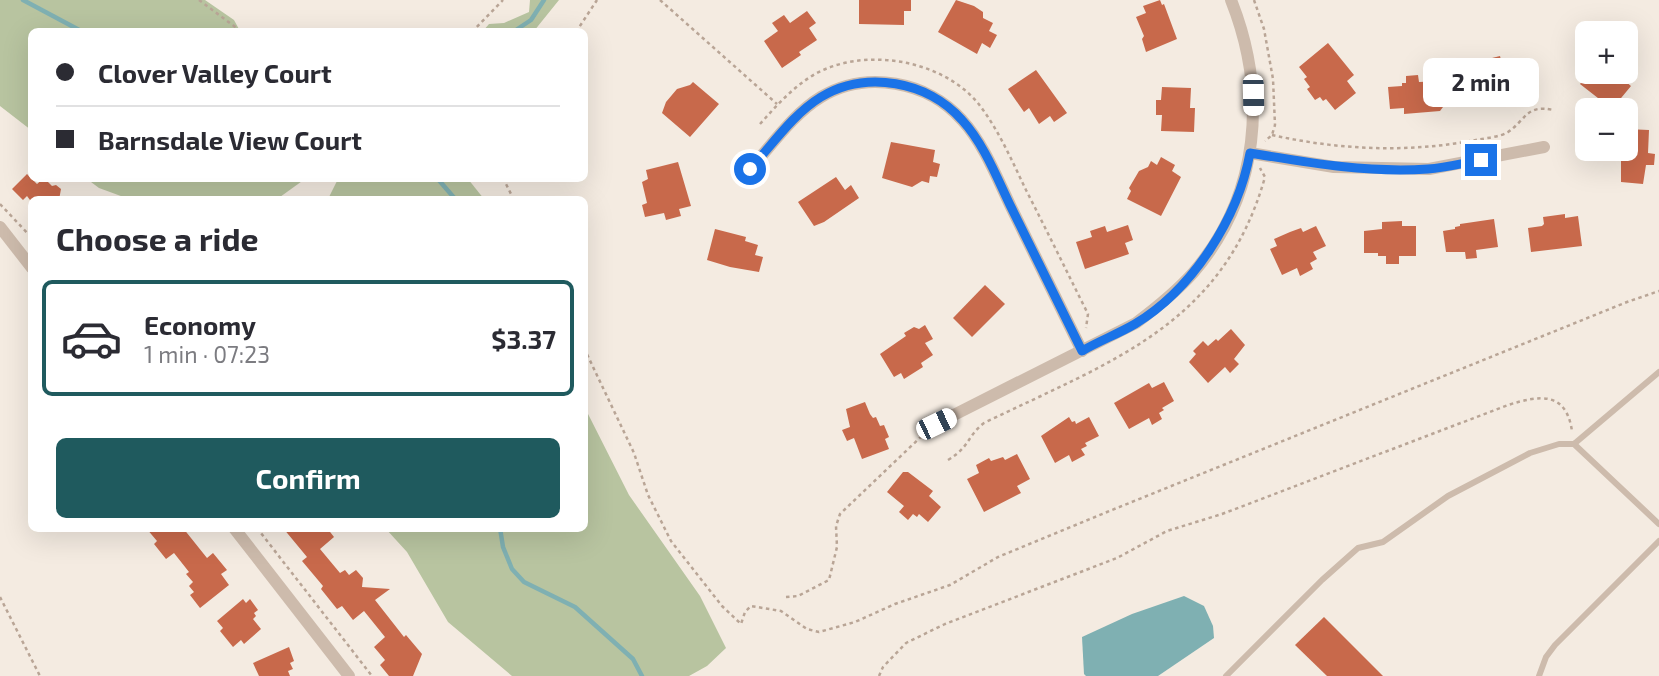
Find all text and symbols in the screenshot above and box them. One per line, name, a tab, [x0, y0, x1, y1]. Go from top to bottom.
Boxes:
map controls	[1575, 21, 1638, 161]
button: +	[1575, 21, 1638, 84]
text: Clover Valley Court	[98, 57, 332, 88]
callout: 2 min	[1423, 58, 1539, 108]
text: 2 min	[1452, 68, 1510, 96]
car	[1243, 74, 1264, 116]
button: −	[1575, 98, 1638, 161]
text: Barnsdale View Court	[98, 124, 362, 155]
route end	[1465, 144, 1497, 176]
route start	[734, 153, 766, 185]
text: Choose a ride	[56, 219, 259, 257]
icon: car	[60, 307, 123, 370]
text: Economy	[144, 309, 256, 340]
text: $3.37	[491, 323, 556, 354]
text: 1 min · 07:23	[144, 340, 270, 368]
car	[913, 405, 960, 443]
button: Confirm	[56, 438, 560, 518]

